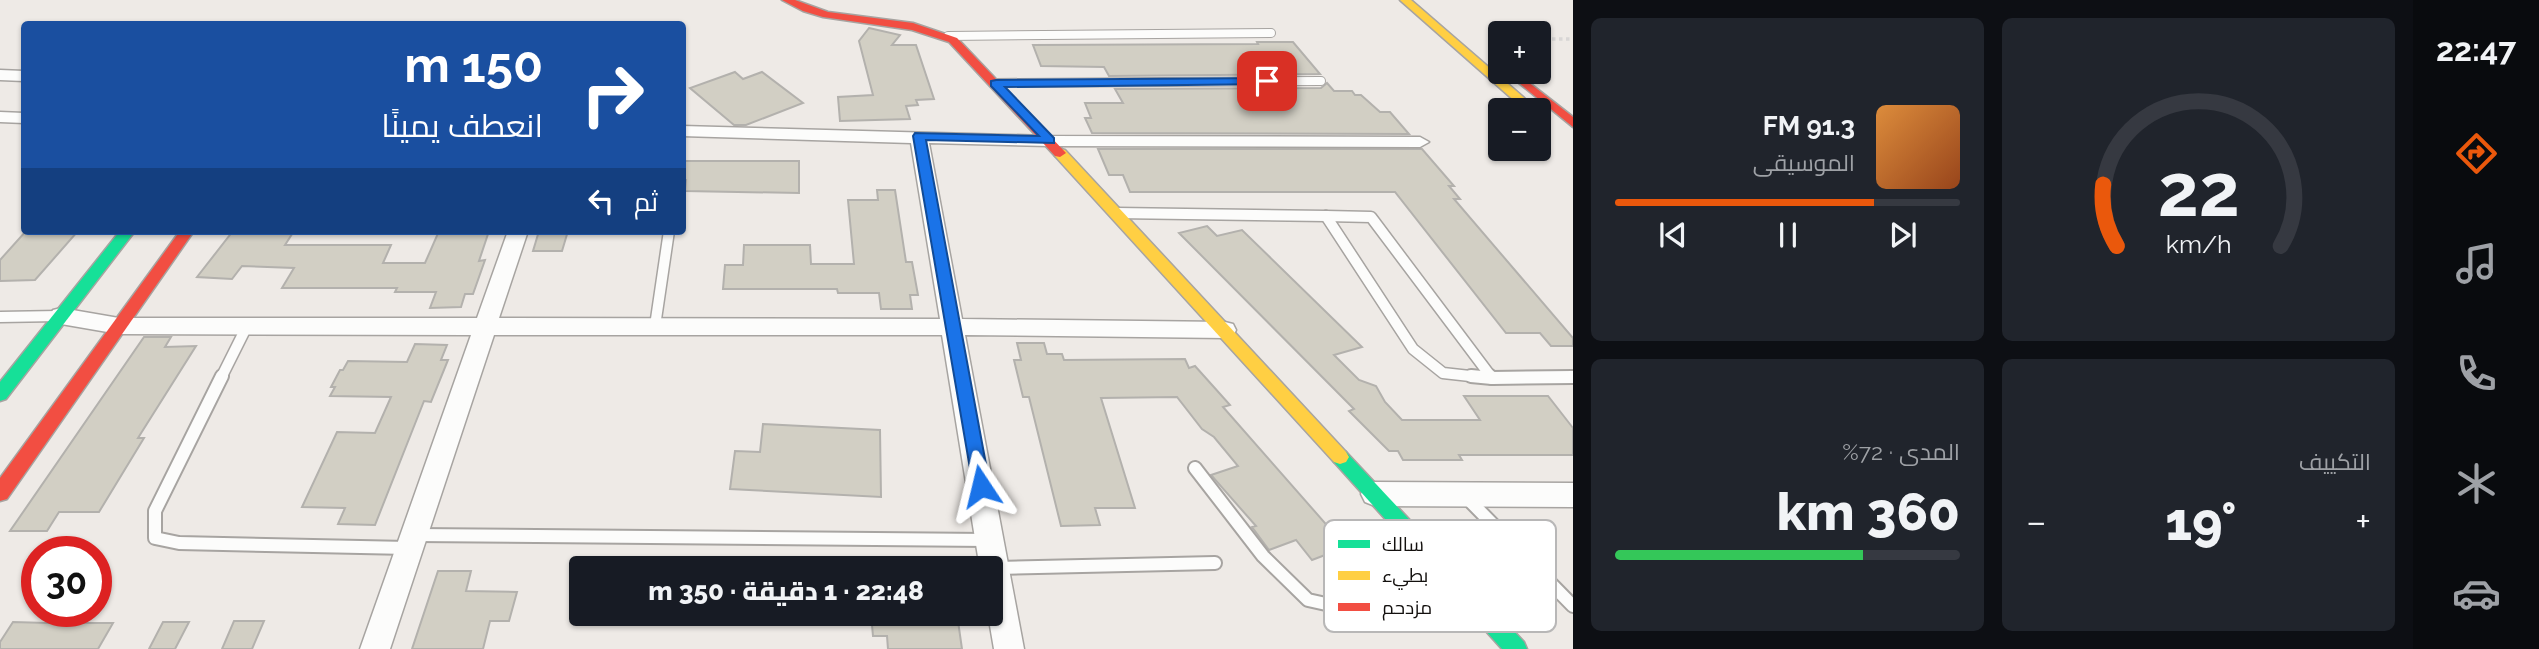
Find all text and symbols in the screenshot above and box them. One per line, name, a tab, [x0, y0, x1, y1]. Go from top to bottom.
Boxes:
map controls	[1488, 21, 1551, 161]
button: +	[1488, 21, 1551, 84]
text: 22:47	[2436, 31, 2516, 68]
text: 150 m	[404, 36, 543, 93]
icon: right	[567, 49, 658, 140]
pin	[1237, 51, 1297, 111]
icon: arrive	[1248, 62, 1286, 100]
button: −	[1488, 98, 1551, 161]
text: انعطف يمينًا	[381, 107, 543, 144]
text: 91.3 FM	[1763, 111, 1855, 141]
icon: directions	[2452, 129, 2501, 178]
text: 22	[2157, 148, 2240, 233]
text: الموسيقى	[1753, 149, 1855, 176]
icon: left	[582, 182, 620, 220]
text: ثم	[634, 187, 658, 217]
icon: previous	[1654, 216, 1692, 254]
icon: pause	[1769, 216, 1807, 254]
icon: next	[1884, 216, 1922, 254]
text: km/h	[2166, 229, 2231, 259]
icon: music	[2452, 239, 2501, 288]
icon: phone	[2452, 349, 2501, 398]
text: المدى · 72%	[1842, 438, 1960, 465]
text: التكييف	[2299, 448, 2371, 475]
position arrow	[944, 449, 1018, 523]
icon: climate	[2452, 459, 2501, 508]
text: 360 km	[1777, 481, 1960, 542]
text: 19°	[2165, 491, 2237, 552]
text: −	[2026, 499, 2046, 544]
text: +	[2355, 499, 2371, 544]
legend	[1324, 520, 1556, 632]
text: سالك	[1382, 533, 1424, 555]
speed limit sign: 30	[21, 536, 112, 627]
text: بطيء	[1382, 564, 1428, 590]
icon: car	[2452, 569, 2501, 618]
text: 22:48 · 1 دقيقة · 350 m	[648, 576, 924, 606]
text: مزدحم	[1382, 596, 1432, 621]

